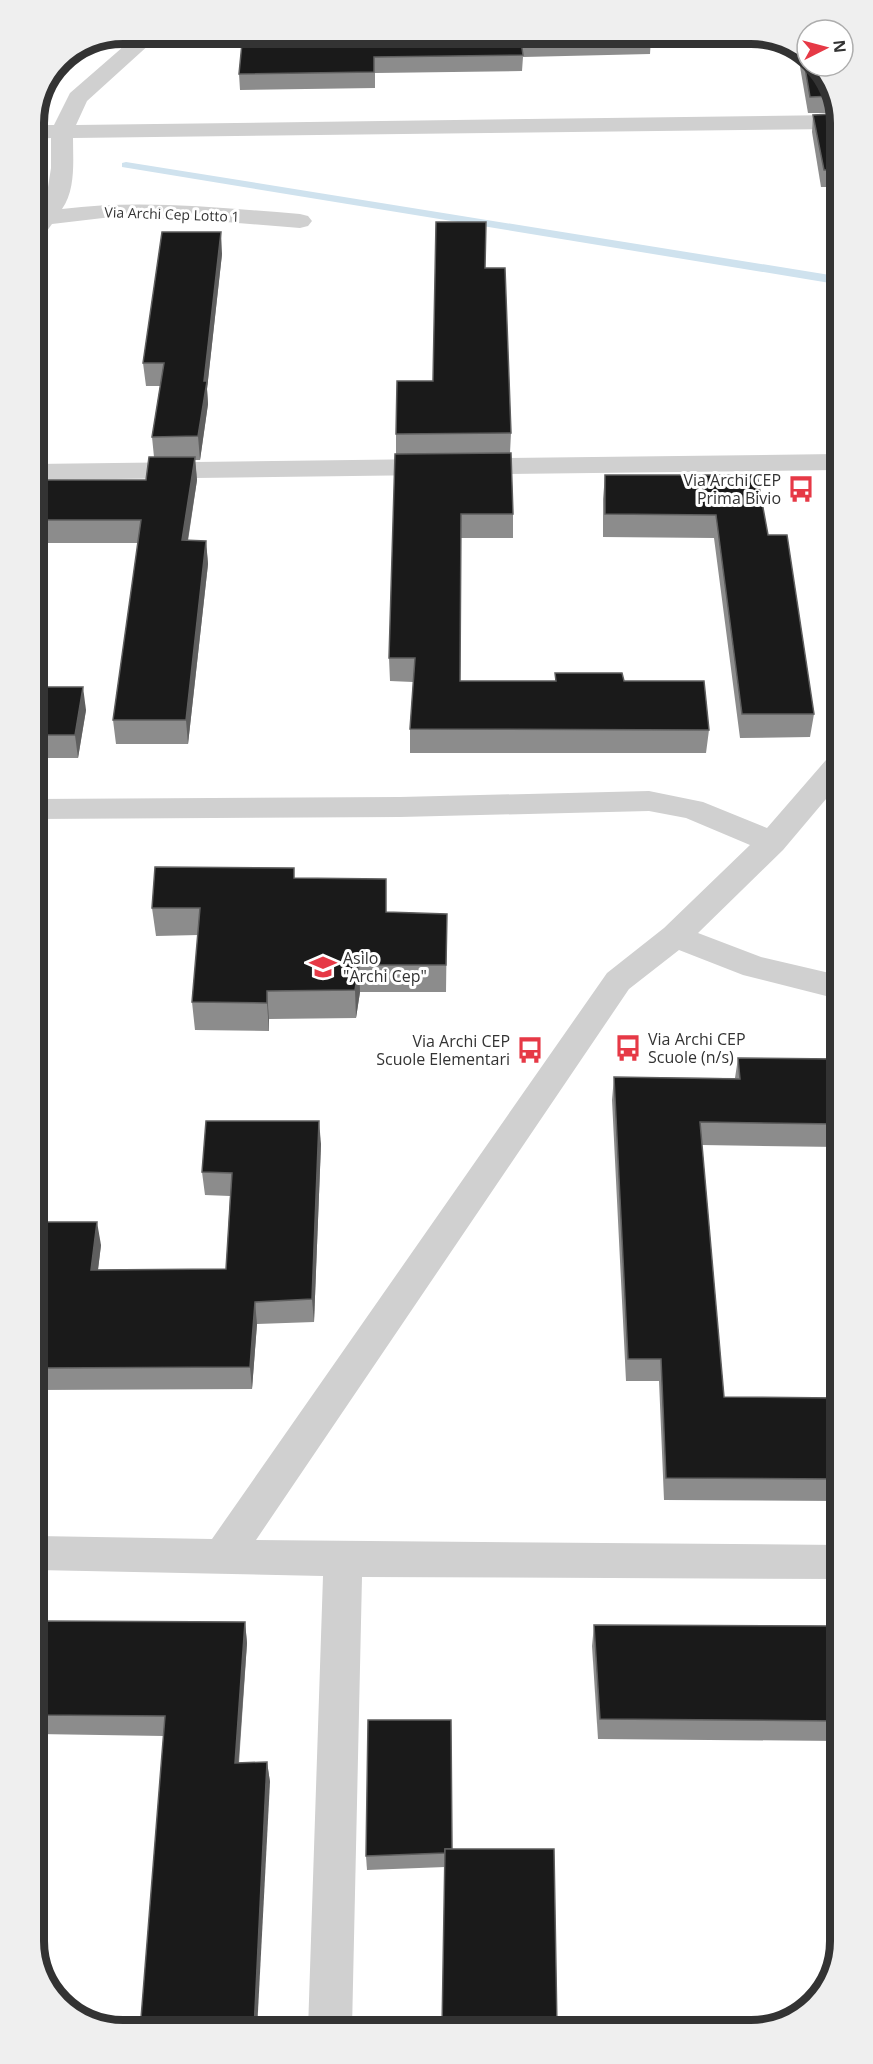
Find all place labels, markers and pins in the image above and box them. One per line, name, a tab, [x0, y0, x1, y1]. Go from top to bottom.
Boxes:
place label: Via Archi CEP Prima Bivio	[683, 469, 781, 509]
bus stop icon: Via Archi CEP Prima Bivio	[786, 474, 816, 504]
place label: Asilo "Archi Cep"	[343, 947, 427, 987]
school or university icon: Asilo "Archi Cep"	[308, 952, 338, 982]
place label: Via Archi CEP Scuole (n/s)	[648, 1028, 746, 1068]
place label: Via Archi CEP Scuole Elementari	[376, 1030, 510, 1070]
bus stop icon: Via Archi CEP Scuole (n/s)	[613, 1033, 643, 1063]
bus stop icon: Via Archi CEP Scuole Elementari	[515, 1035, 545, 1065]

